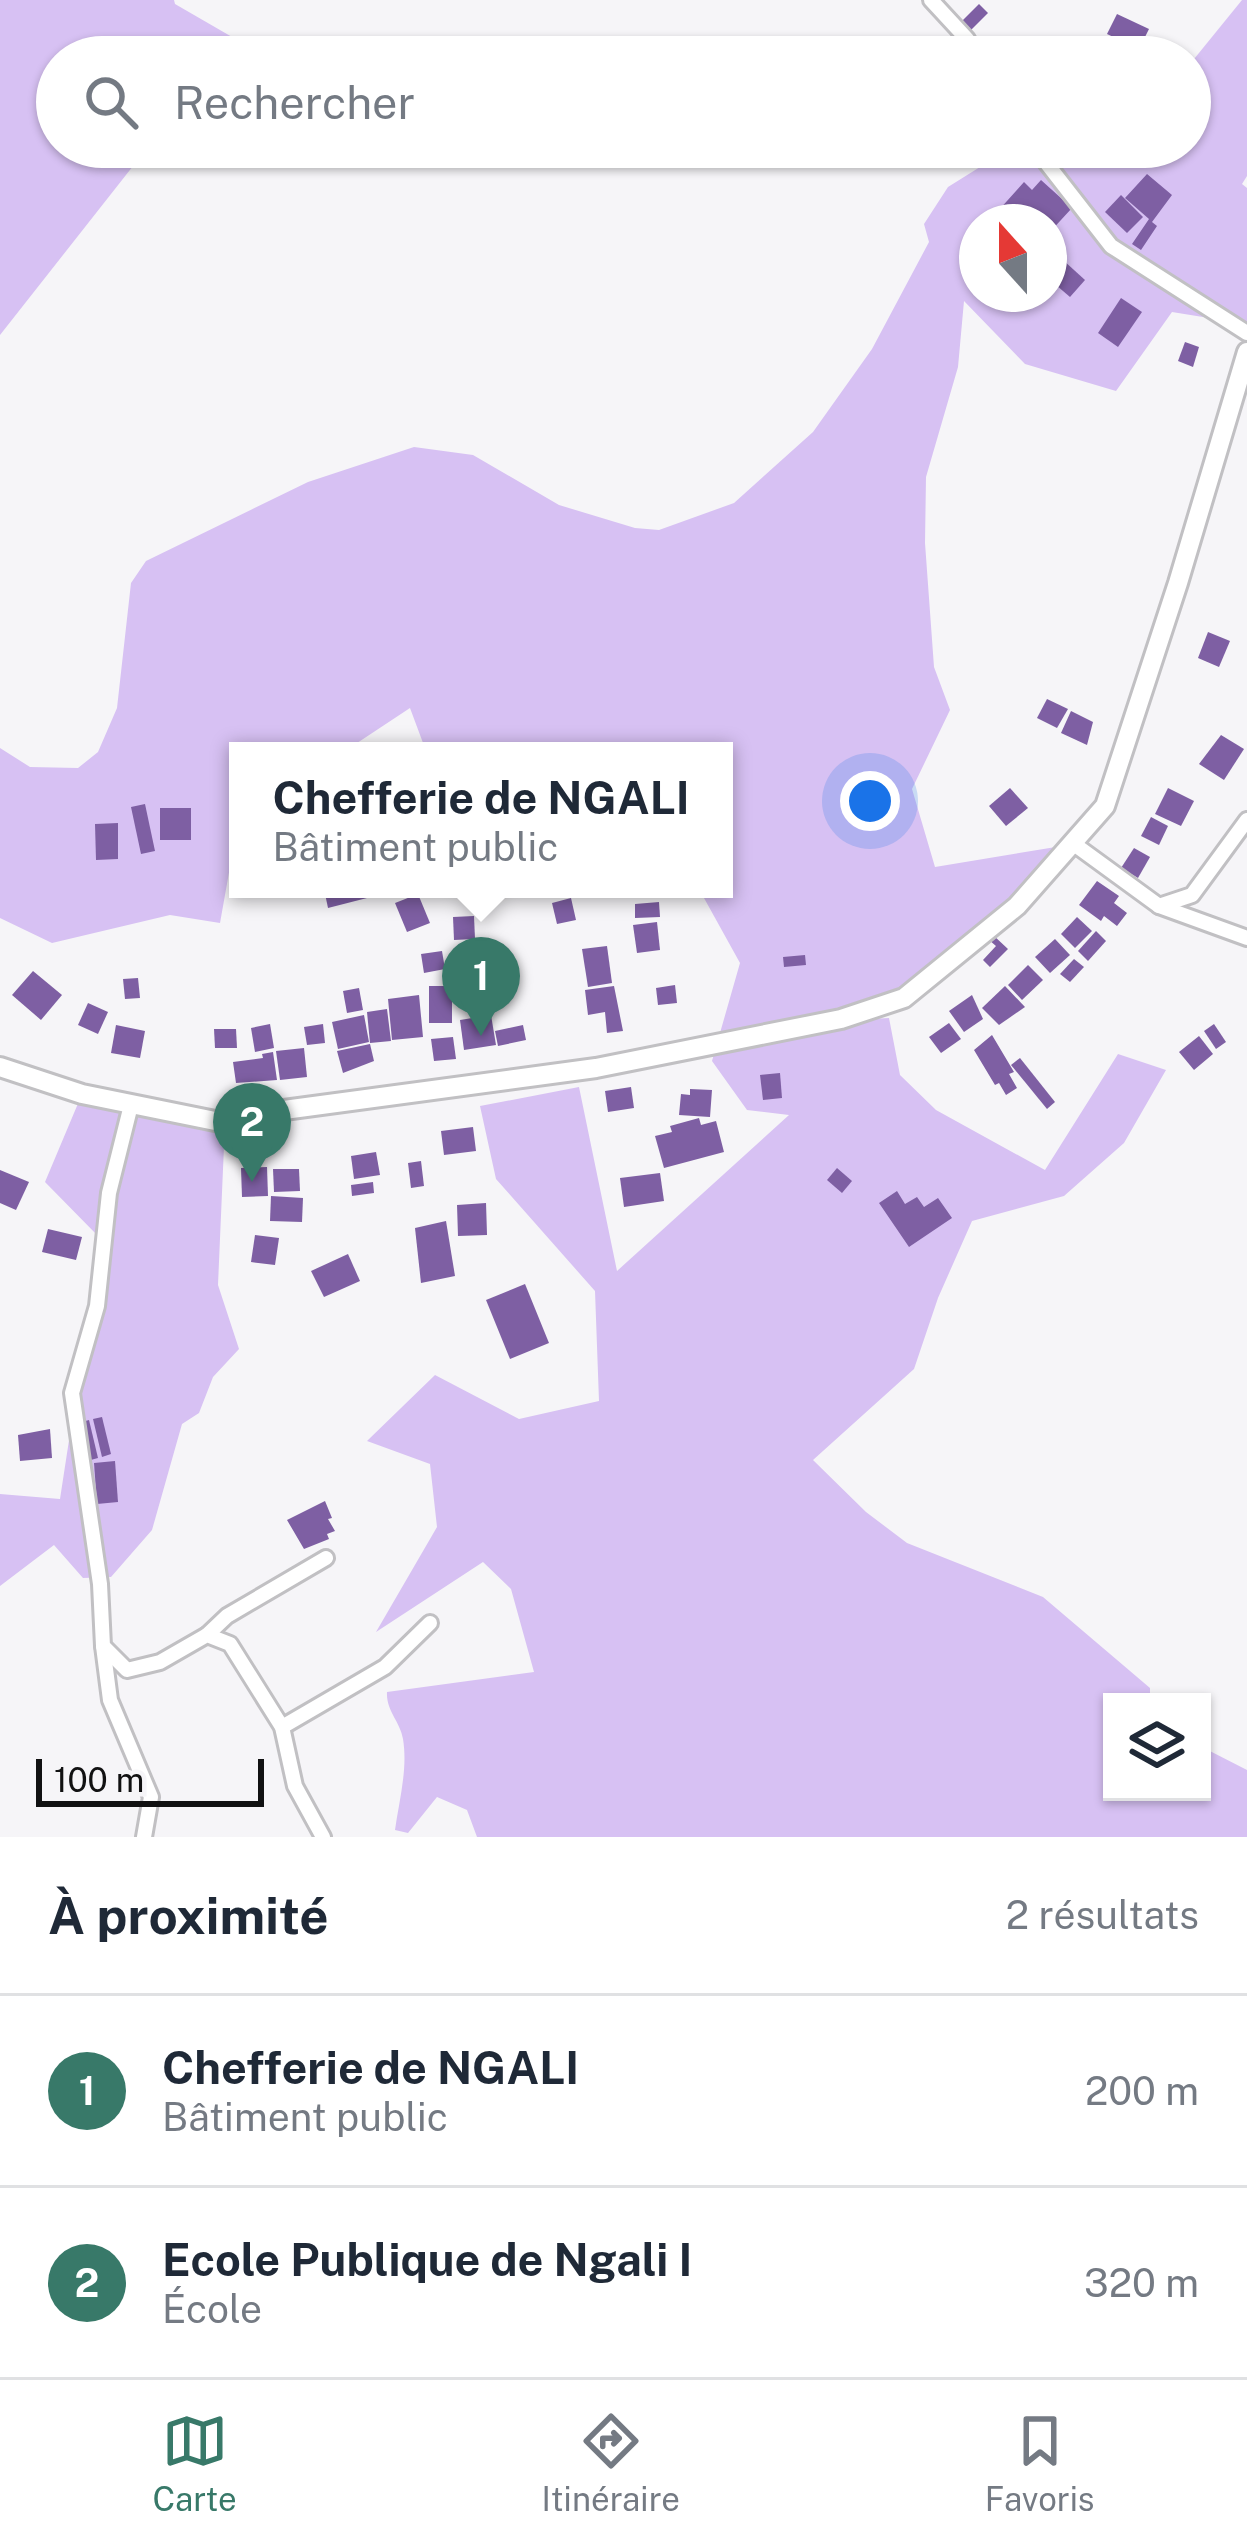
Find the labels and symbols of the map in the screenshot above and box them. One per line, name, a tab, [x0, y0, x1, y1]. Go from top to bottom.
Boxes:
north arrow	[959, 204, 1067, 312]
your location	[840, 771, 900, 831]
pin: 1	[442, 937, 520, 1036]
pin: 2	[213, 1083, 291, 1182]
scale bar	[36, 1753, 264, 1806]

